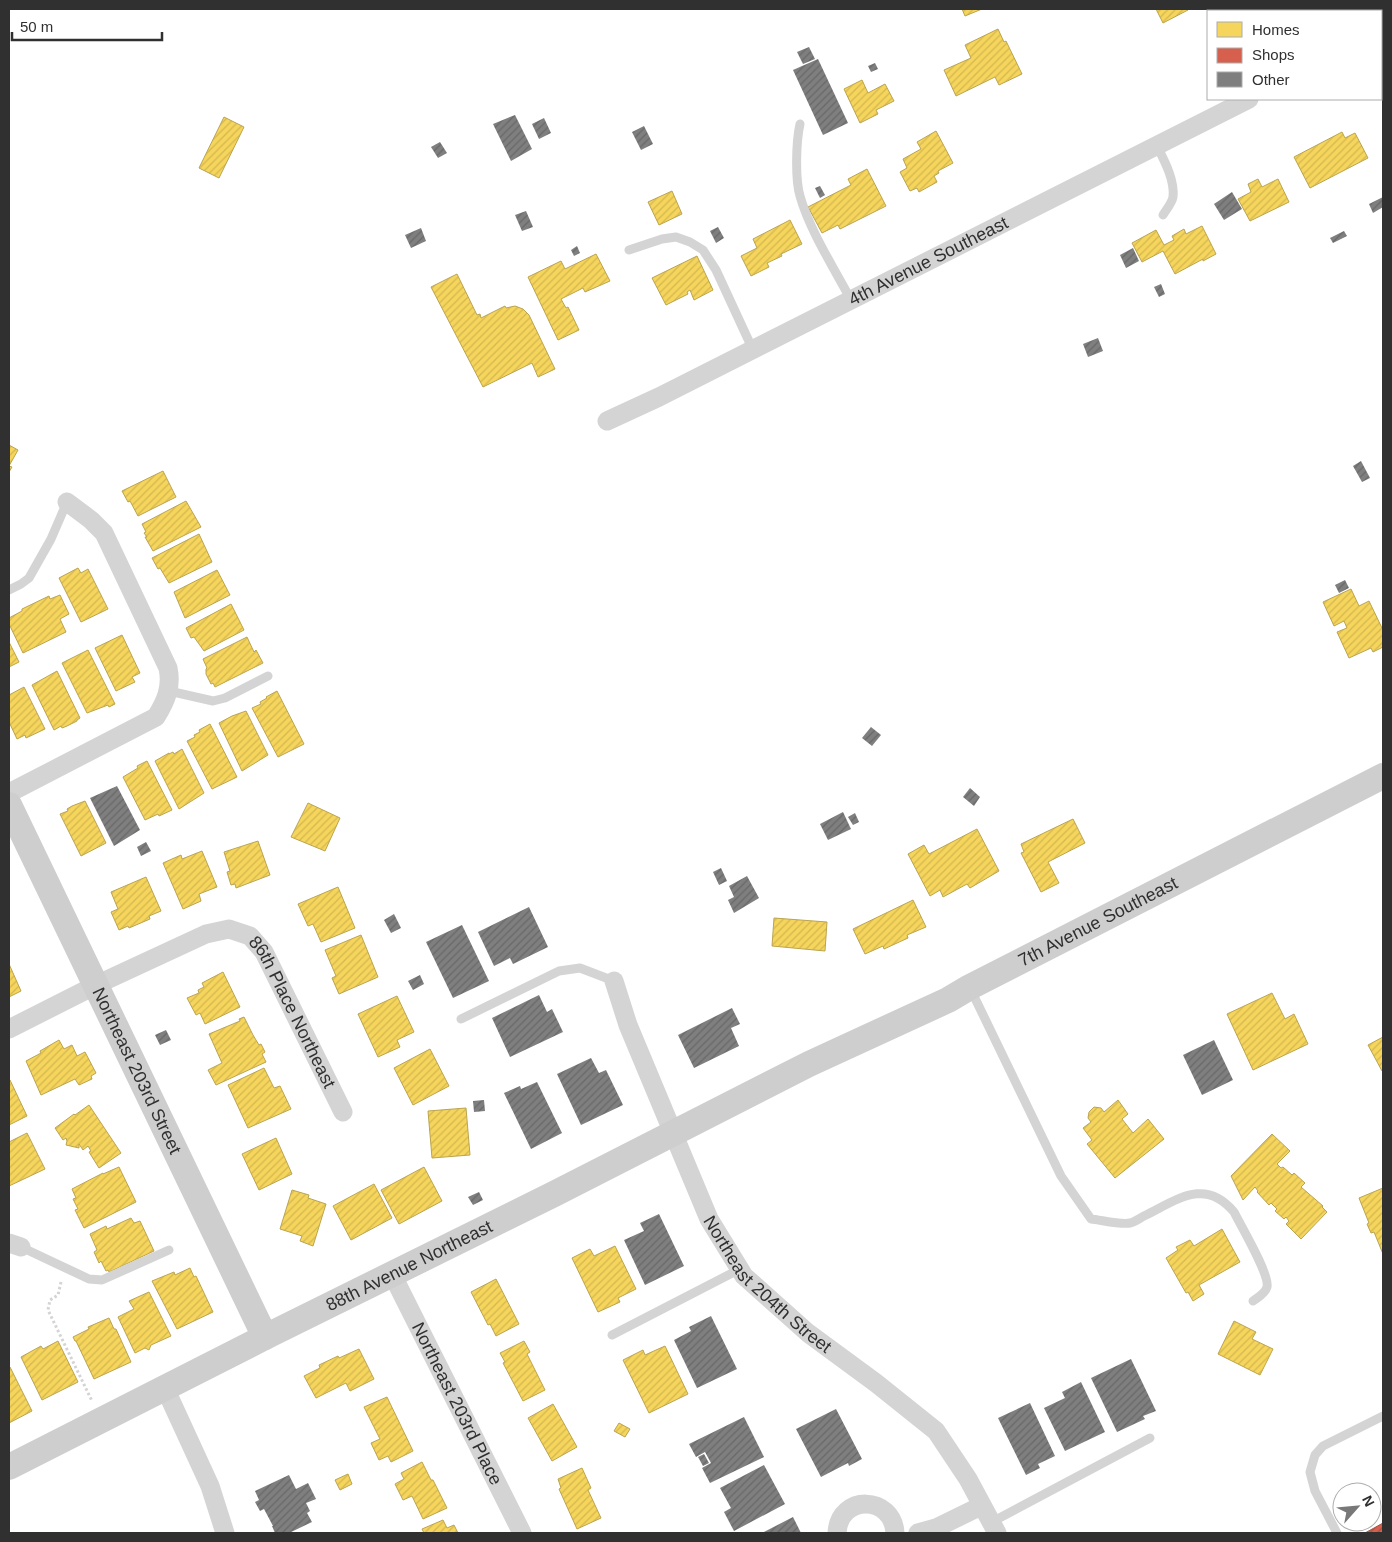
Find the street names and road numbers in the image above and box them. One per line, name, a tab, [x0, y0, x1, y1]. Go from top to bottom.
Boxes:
street label: 4th Avenue Southeast	[845, 212, 1011, 310]
street label: 7th Avenue Southeast	[1015, 873, 1181, 971]
street label: 86th Place Northeast	[245, 932, 340, 1091]
street label: Northeast 203rd Street	[88, 984, 185, 1157]
street label: Northeast 204th Street	[699, 1212, 835, 1357]
street label: 88th Avenue Northeast	[323, 1216, 496, 1315]
street label: Northeast 203rd Place	[408, 1319, 506, 1488]

